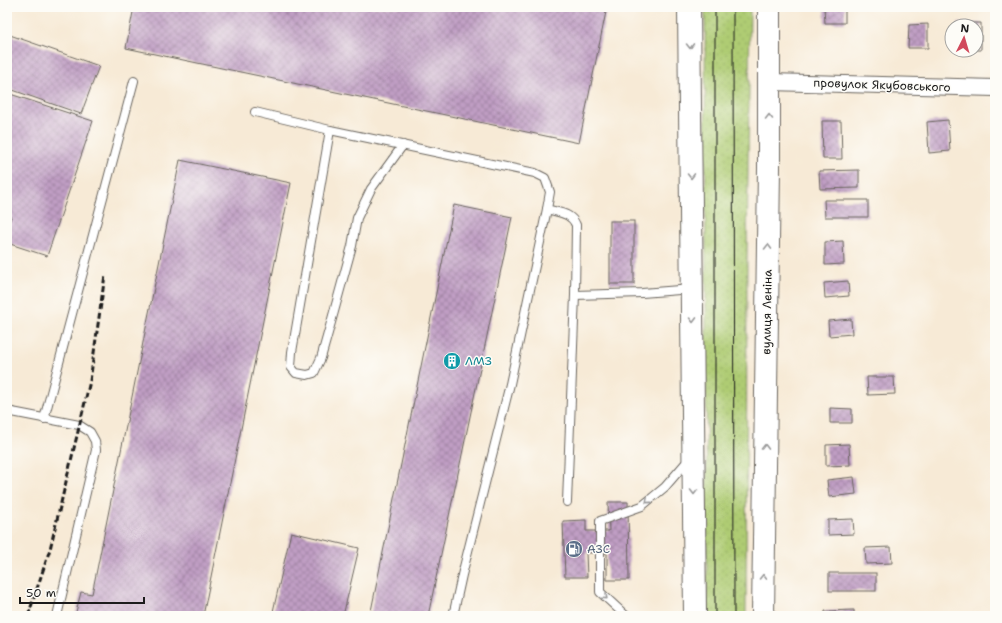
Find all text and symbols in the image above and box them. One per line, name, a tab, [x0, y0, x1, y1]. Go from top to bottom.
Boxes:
north arrow	[944, 18, 984, 58]
text: N	[960, 21, 970, 36]
one-way arrow	[685, 43, 694, 49]
street label: провулок Якубовського	[813, 75, 951, 95]
one-way arrow	[765, 114, 773, 120]
one-way arrow	[687, 173, 695, 179]
one-way arrow	[763, 244, 772, 250]
street label: вулиця Леніна	[758, 269, 776, 355]
one-way arrow	[689, 317, 697, 323]
building icon: ЛМЗ	[442, 351, 462, 371]
place label: ЛМЗ	[465, 353, 492, 369]
one-way arrow	[761, 444, 769, 450]
one-way arrow	[690, 489, 698, 495]
one-way arrow	[645, 496, 652, 503]
fuel station icon: АЗС	[564, 539, 584, 559]
place label: АЗС	[587, 541, 610, 557]
one-way arrow	[759, 574, 767, 580]
scale bar	[20, 579, 144, 605]
text: 50 m	[26, 585, 56, 601]
one-way arrow	[600, 592, 608, 599]

